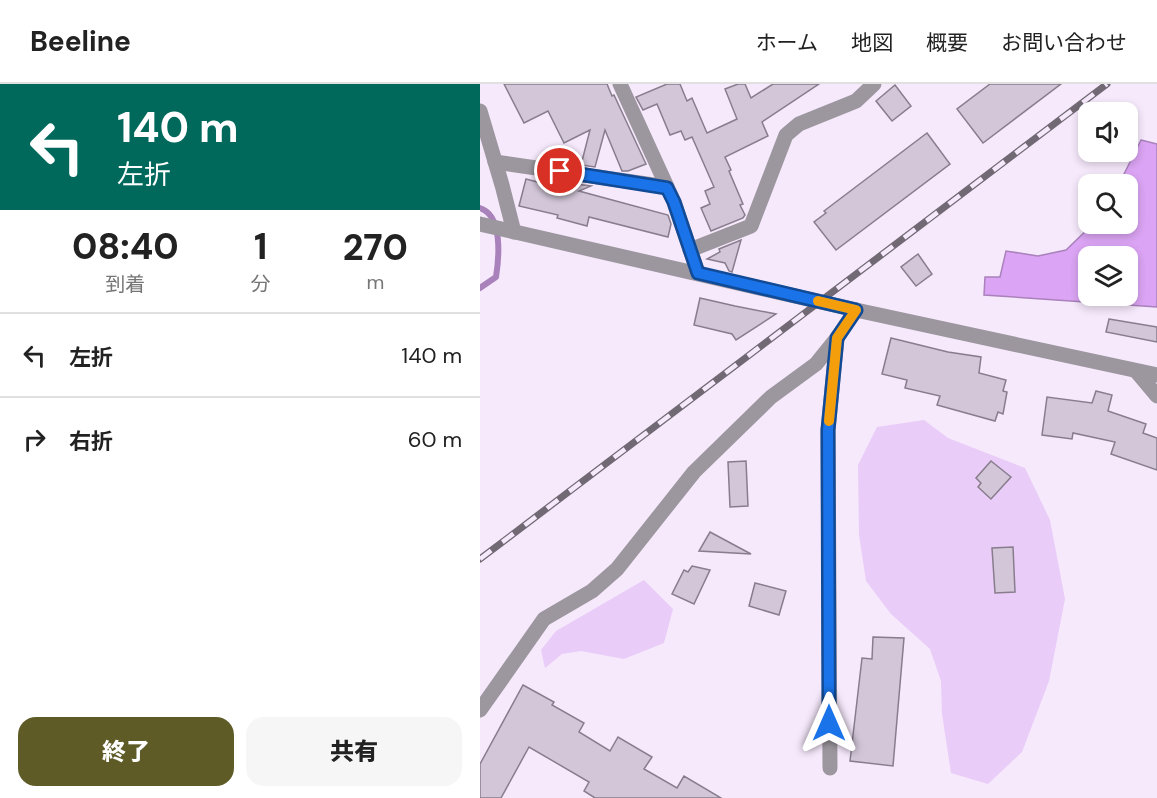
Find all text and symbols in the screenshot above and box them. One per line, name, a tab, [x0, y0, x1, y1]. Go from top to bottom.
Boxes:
text: Beeline	[30, 23, 131, 60]
text: ホーム	[756, 29, 818, 57]
text: 地図	[851, 29, 893, 57]
text: 概要	[926, 29, 968, 57]
text: お問い合わせ	[1001, 29, 1127, 57]
text: 140 m	[117, 100, 239, 155]
map controls	[1078, 102, 1138, 306]
button: sound	[1078, 102, 1138, 162]
icon: left	[18, 108, 96, 186]
pin	[534, 145, 585, 196]
icon: arrive	[543, 154, 576, 187]
text: 左折	[117, 157, 171, 192]
button: search	[1078, 174, 1138, 234]
text: 08:40	[72, 223, 179, 270]
text: 1	[254, 223, 267, 270]
text: 270	[343, 224, 408, 271]
button: layers	[1078, 246, 1138, 306]
text: m	[366, 269, 384, 295]
text: 到着	[105, 271, 145, 297]
text: 分	[251, 271, 271, 297]
icon: left	[18, 339, 51, 372]
text: 140 m	[401, 341, 462, 370]
text: 左折	[69, 343, 113, 372]
icon: right	[18, 423, 51, 456]
text: 60 m	[408, 425, 462, 454]
text: 右折	[69, 427, 113, 456]
position arrow	[797, 691, 861, 755]
button: 終了	[18, 717, 234, 786]
button: 共有	[246, 717, 462, 786]

